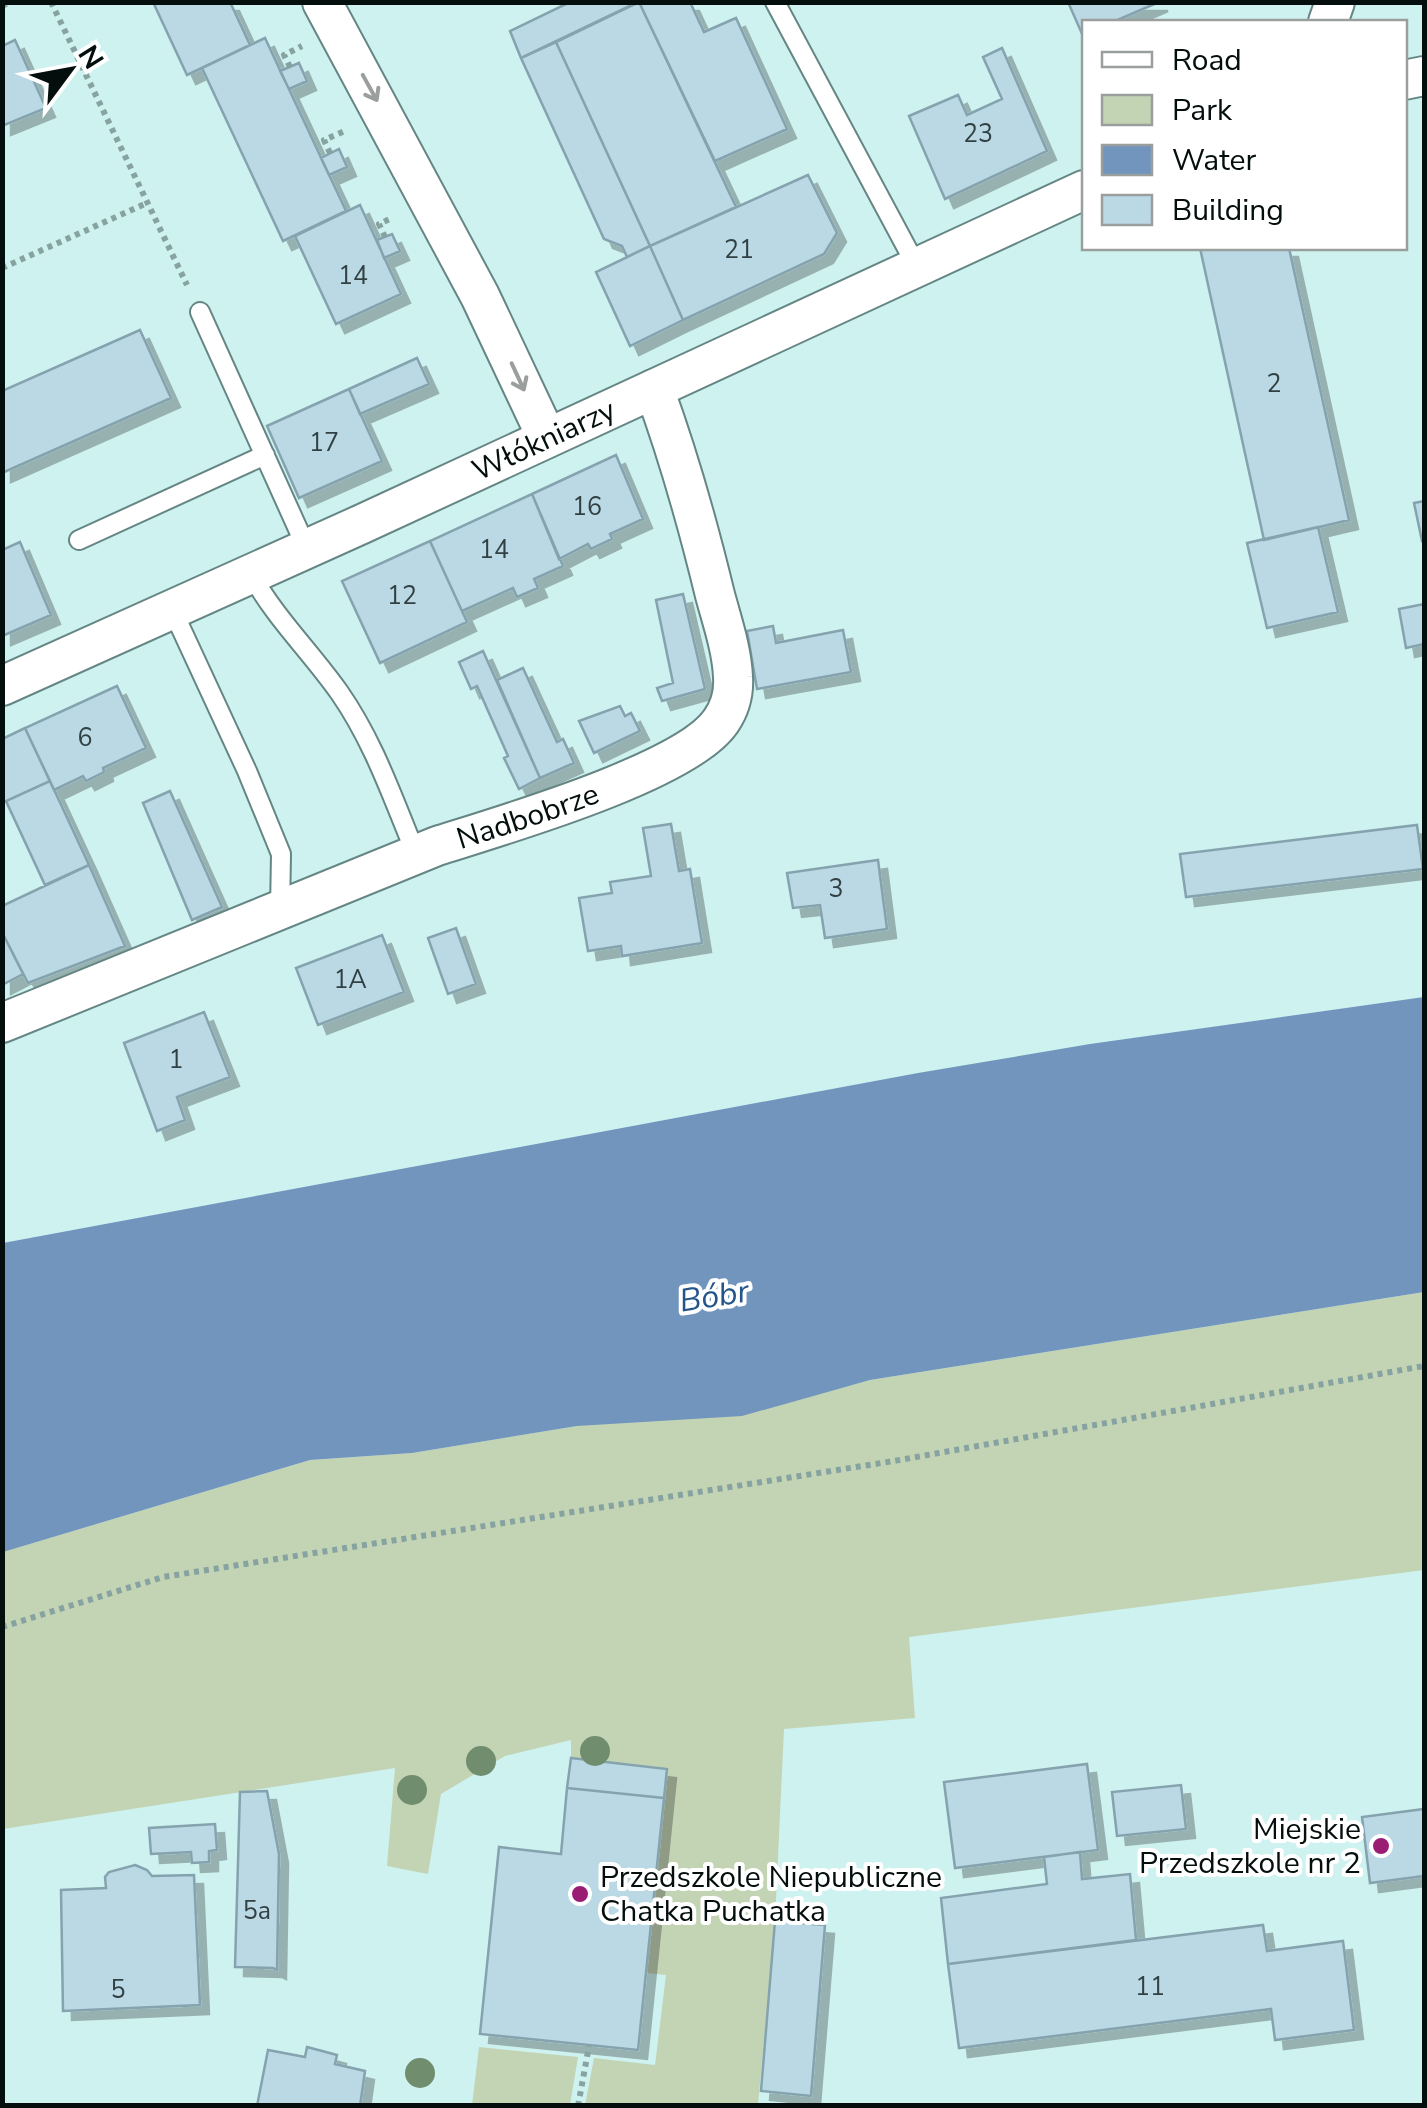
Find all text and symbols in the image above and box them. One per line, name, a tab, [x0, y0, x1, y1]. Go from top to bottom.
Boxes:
north arrow	[20, 20, 120, 120]
legend	[1082, 20, 1407, 250]
text: N	[69, 38, 112, 76]
text: Road	[1172, 40, 1242, 81]
one-way arrow	[360, 72, 380, 102]
text: Park	[1172, 90, 1233, 131]
house number: 23	[963, 117, 993, 151]
text: Water	[1172, 140, 1257, 181]
text: Building	[1172, 190, 1284, 231]
house number: 21	[724, 233, 754, 267]
house number: 14	[338, 259, 368, 293]
one-way arrow	[510, 361, 528, 392]
house number: 2	[1266, 367, 1282, 401]
street label: Włókniarzy	[466, 389, 622, 491]
house number: 17	[309, 426, 339, 460]
house number: 16	[572, 490, 602, 524]
house number: 14	[479, 533, 509, 567]
house number: 12	[387, 579, 417, 613]
house number: 6	[77, 721, 93, 755]
street label: Nadbobrze	[451, 773, 605, 859]
house number: 3	[828, 872, 844, 906]
house number: 1A	[333, 963, 367, 997]
house number: 1	[168, 1043, 184, 1077]
water label: Bóbr	[676, 1269, 753, 1323]
place label: Miejskie Przedszkole nr 2	[1139, 1809, 1361, 1884]
marker: Miejskie Przedszkole nr 2	[1370, 1835, 1392, 1857]
place label: Przedszkole Niepubliczne Chatka Puchatka	[600, 1857, 942, 1932]
marker: Przedszkole Niepubliczne Chatka Puchatka	[569, 1883, 591, 1905]
house number: 5a	[243, 1894, 271, 1928]
house number: 11	[1135, 1970, 1165, 2004]
house number: 5	[110, 1973, 126, 2007]

